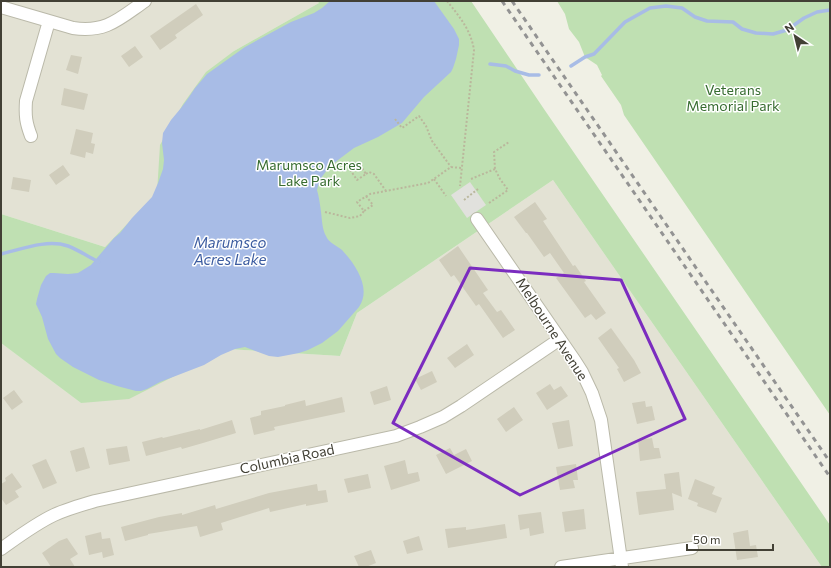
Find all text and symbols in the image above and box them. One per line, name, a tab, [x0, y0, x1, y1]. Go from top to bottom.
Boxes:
north arrow	[775, 16, 815, 56]
text: N	[782, 20, 796, 35]
park label: Veterans Memorial Park	[686, 81, 780, 114]
park label: Marumsco Acres Lake Park	[256, 156, 362, 189]
water label: Marumsco Acres Lake	[193, 233, 266, 268]
street label: Melbourne Avenue	[513, 274, 592, 383]
street label: Columbia Road	[238, 440, 336, 477]
scale bar	[687, 526, 773, 552]
text: 50 m	[693, 532, 721, 546]

